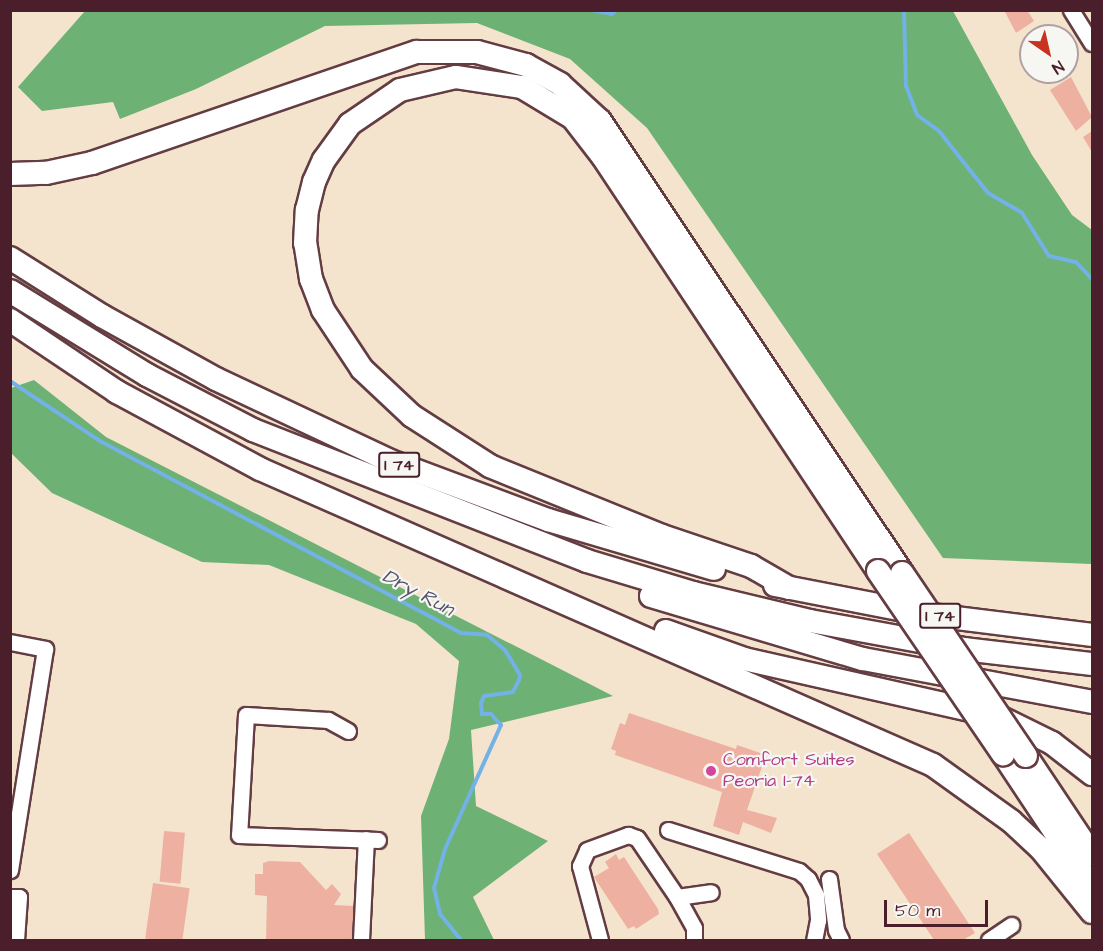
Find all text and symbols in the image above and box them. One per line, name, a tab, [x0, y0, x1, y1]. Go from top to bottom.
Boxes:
north arrow	[1019, 24, 1079, 84]
text: N	[1048, 55, 1068, 79]
road number: I 74	[378, 452, 420, 478]
water label: Dry Run	[378, 564, 458, 622]
road number: I 74	[919, 603, 961, 629]
place label: Comfort Suites Peoria I-74	[723, 750, 855, 792]
marker: Comfort Suites Peoria I-74	[704, 764, 718, 778]
scale bar	[887, 888, 990, 926]
text: 50 m	[895, 898, 940, 923]

